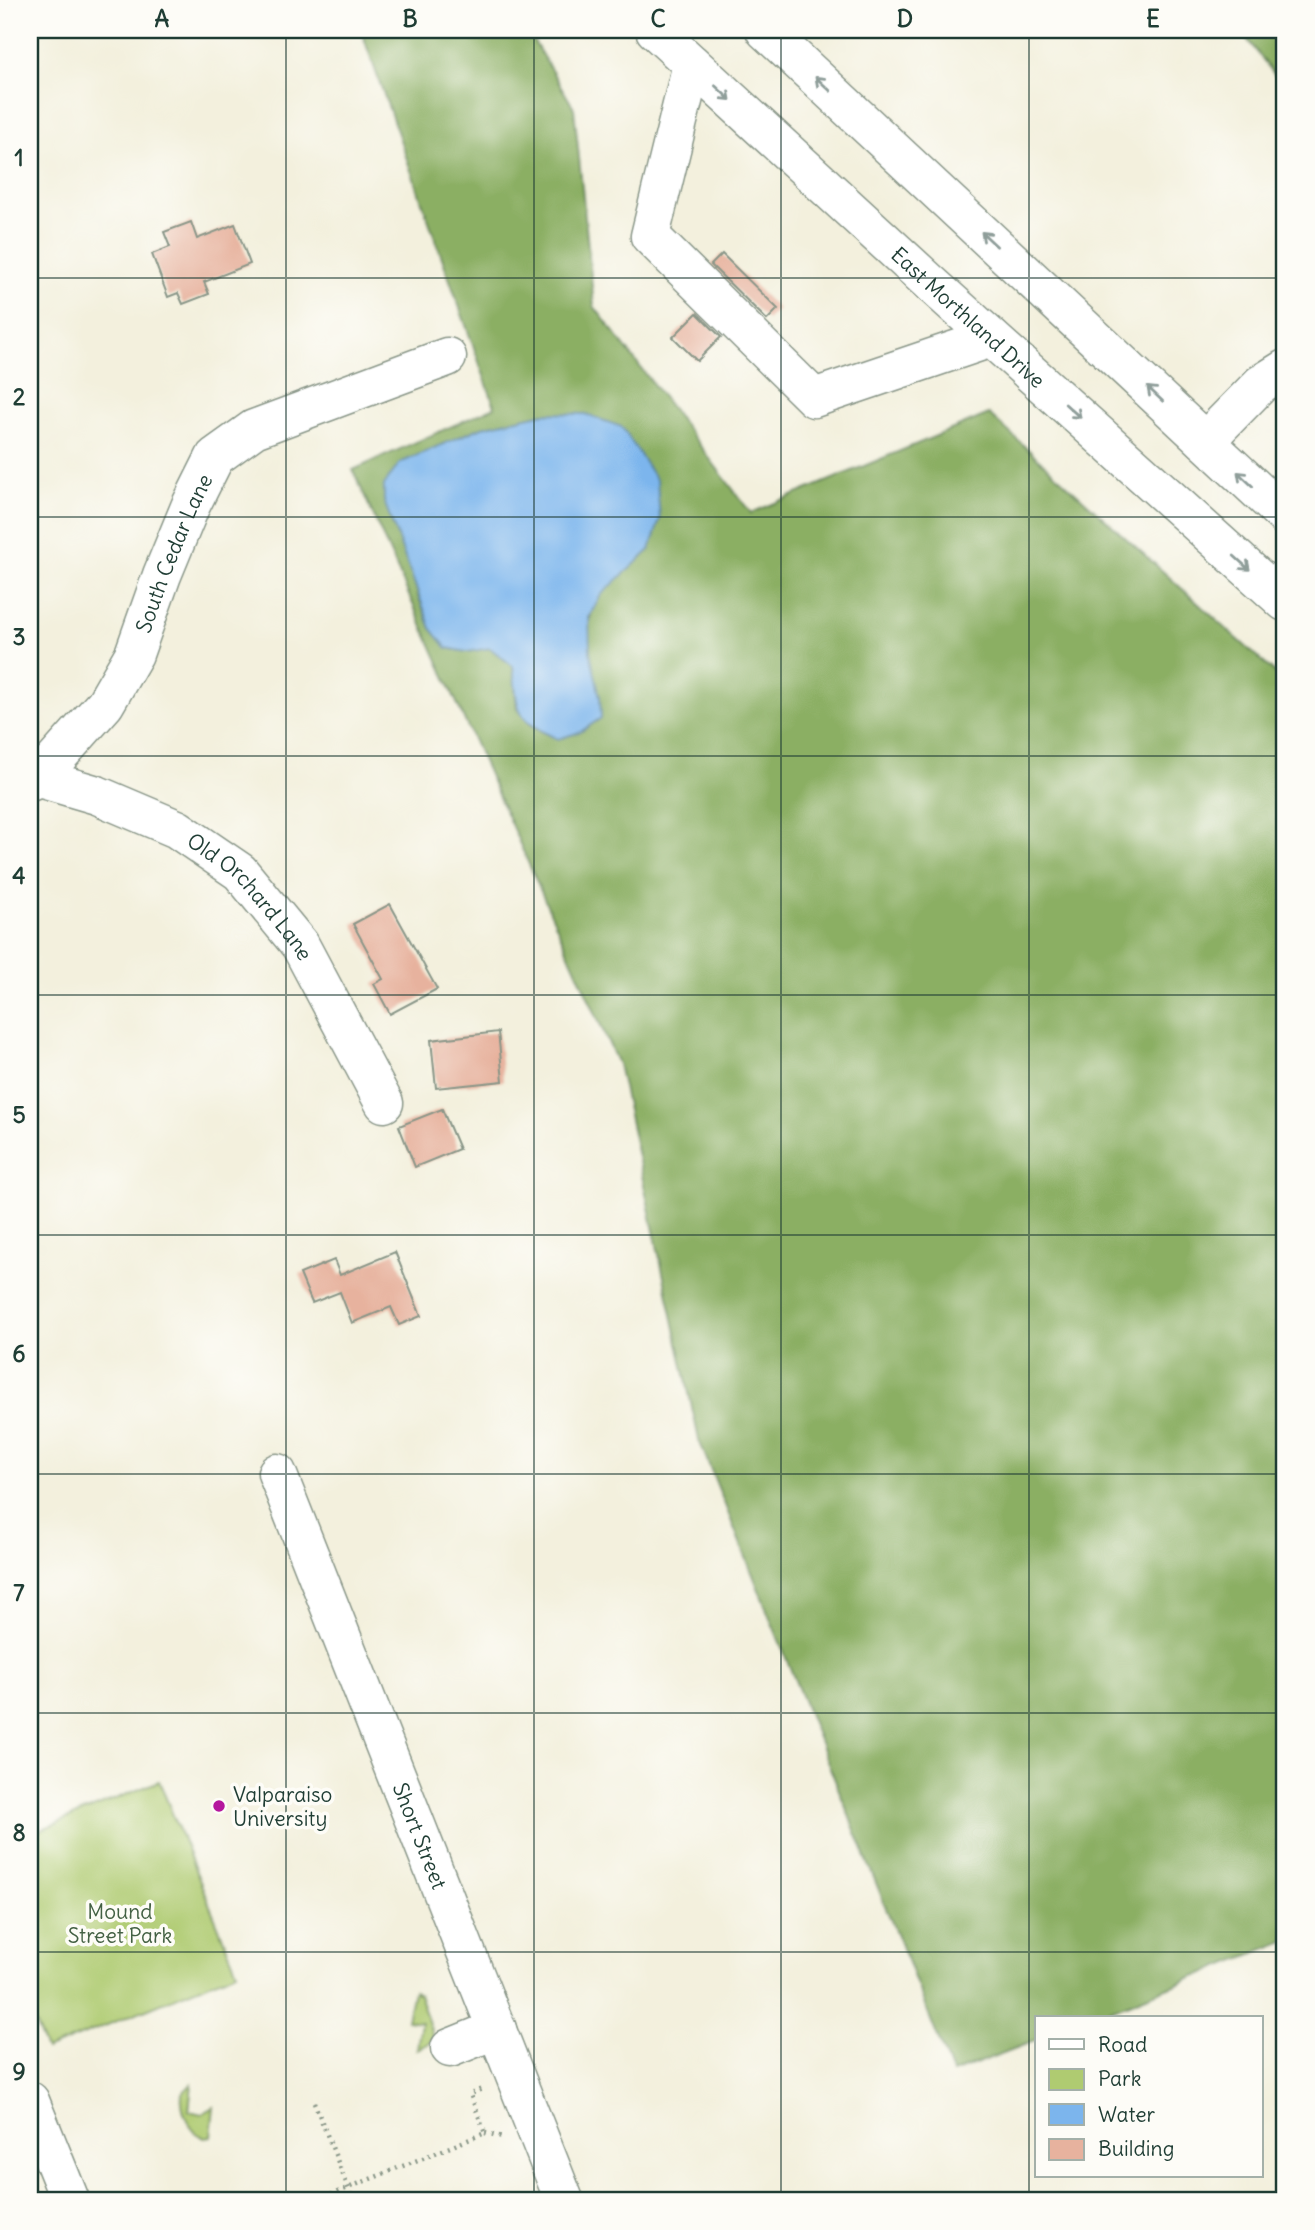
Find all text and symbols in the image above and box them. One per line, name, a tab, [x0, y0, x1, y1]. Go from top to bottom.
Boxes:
text: A	[155, 4, 170, 33]
text: B	[402, 4, 418, 33]
text: C	[650, 4, 666, 33]
text: D	[897, 4, 913, 33]
text: E	[1146, 4, 1160, 33]
one-way arrow	[815, 75, 832, 92]
one-way arrow	[714, 84, 731, 101]
text: 1	[14, 143, 24, 172]
one-way arrow	[980, 231, 998, 247]
street label: East Morthland Drive	[886, 241, 1051, 393]
text: 2	[13, 382, 26, 411]
one-way arrow	[1147, 386, 1164, 403]
one-way arrow	[1063, 403, 1081, 419]
street label: South Cedar Lane	[129, 469, 218, 636]
one-way arrow	[1237, 470, 1254, 487]
one-way arrow	[1233, 555, 1251, 571]
text: 3	[12, 622, 26, 651]
street label: Old Orchard Lane	[182, 827, 319, 965]
text: 4	[12, 861, 26, 890]
text: 5	[12, 1100, 26, 1129]
text: 6	[12, 1339, 26, 1368]
text: 7	[13, 1578, 25, 1607]
street label: Short Street	[387, 1779, 453, 1893]
place label: Valparaiso University	[233, 1781, 332, 1832]
marker: Valparaiso University	[211, 1798, 227, 1814]
text: 8	[12, 1818, 26, 1847]
park label: Mound Street Park	[68, 1898, 172, 1949]
legend	[1035, 2016, 1262, 2178]
text: Road	[1098, 2031, 1147, 2058]
text: 9	[12, 2057, 26, 2086]
text: Park	[1098, 2065, 1141, 2092]
text: Water	[1098, 2101, 1156, 2128]
text: Building	[1098, 2135, 1174, 2162]

